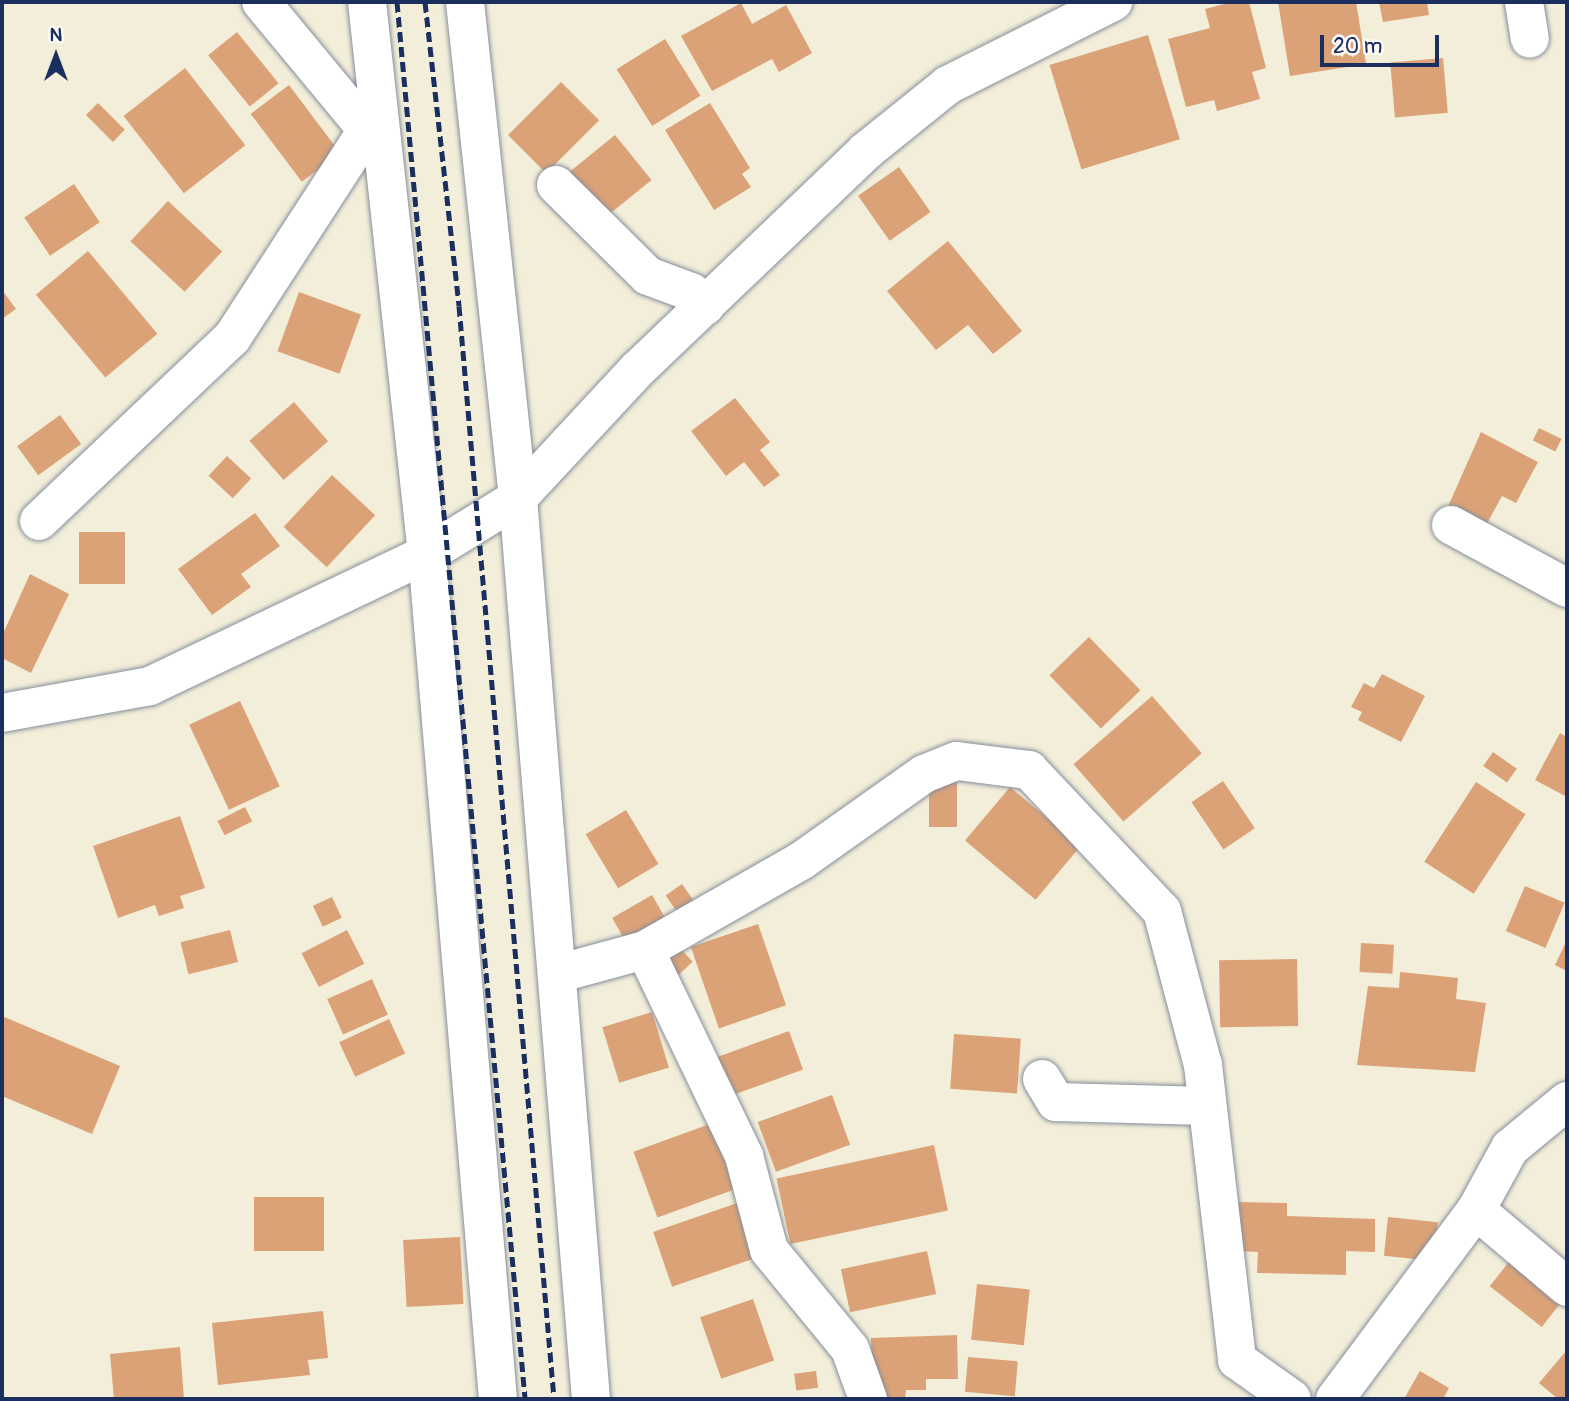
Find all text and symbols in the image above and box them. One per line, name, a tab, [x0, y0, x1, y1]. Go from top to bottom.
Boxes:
north arrow	[21, 21, 91, 91]
scale bar	[1324, 21, 1443, 65]
text: N	[50, 23, 62, 47]
text: 20 m	[1333, 33, 1382, 60]

